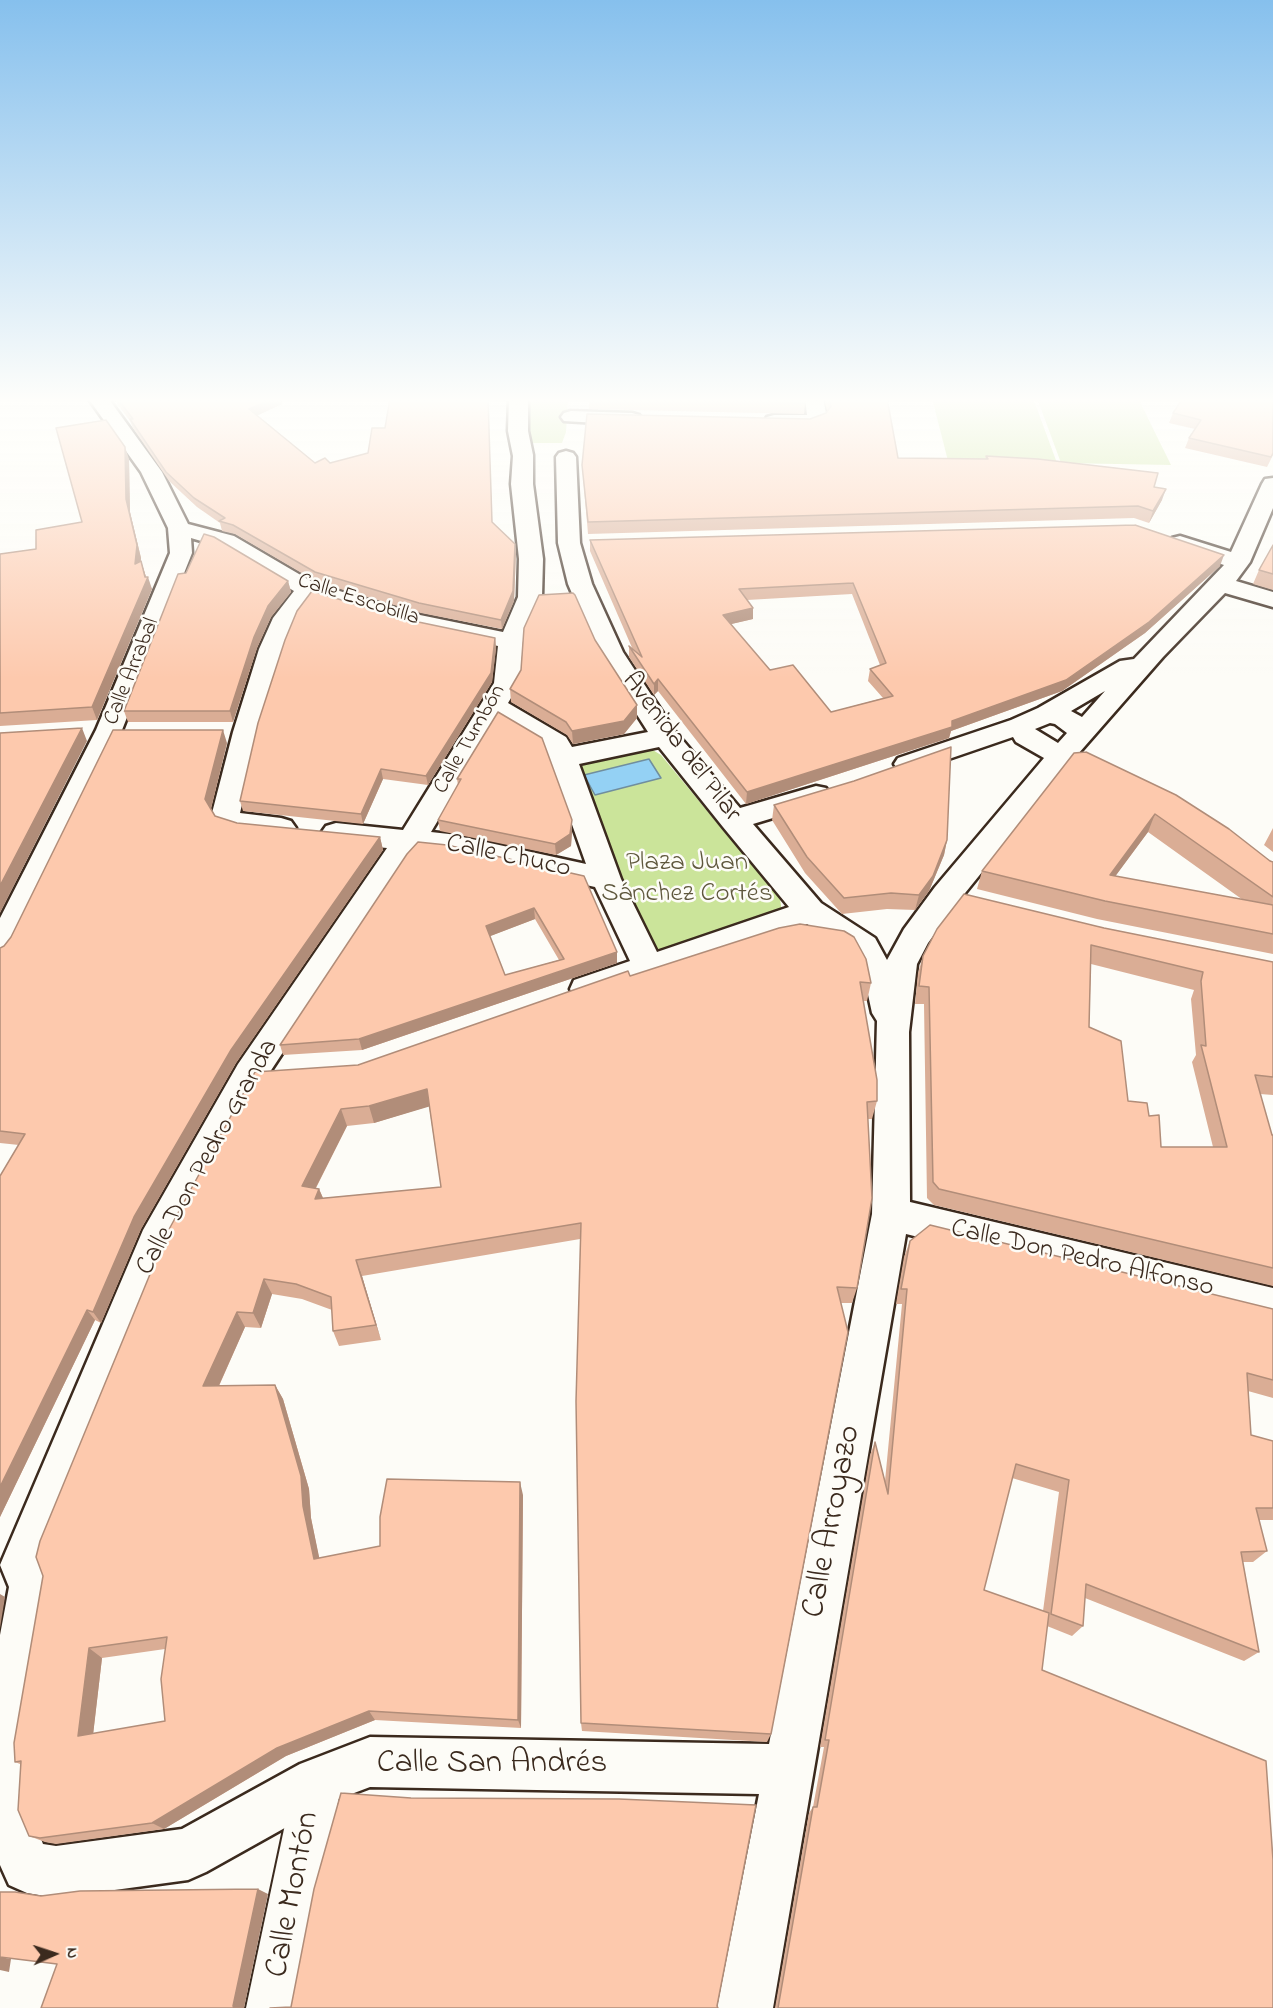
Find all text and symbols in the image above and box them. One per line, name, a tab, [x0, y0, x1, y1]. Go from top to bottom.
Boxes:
street label: Calle Escobilla	[294, 569, 422, 633]
street label: Calle Arrabal	[100, 615, 166, 729]
street label: Avenida del Pilar	[613, 667, 747, 829]
street label: Calle Tumbón	[429, 681, 513, 799]
street label: Calle Chuco	[443, 829, 573, 887]
park label: Plaza Juan Sánchez Cortés	[601, 849, 773, 912]
street label: Calle Don Pedro Granda	[131, 1034, 287, 1282]
street label: Calle Don Pedro Alfonso	[947, 1214, 1217, 1306]
street label: Calle Arroyazo	[796, 1422, 872, 1622]
street label: Calle San Andrés	[377, 1746, 607, 1786]
street label: Calle Montón	[260, 1809, 330, 1981]
north arrow	[24, 1924, 84, 1984]
text: N	[60, 1947, 84, 1959]

